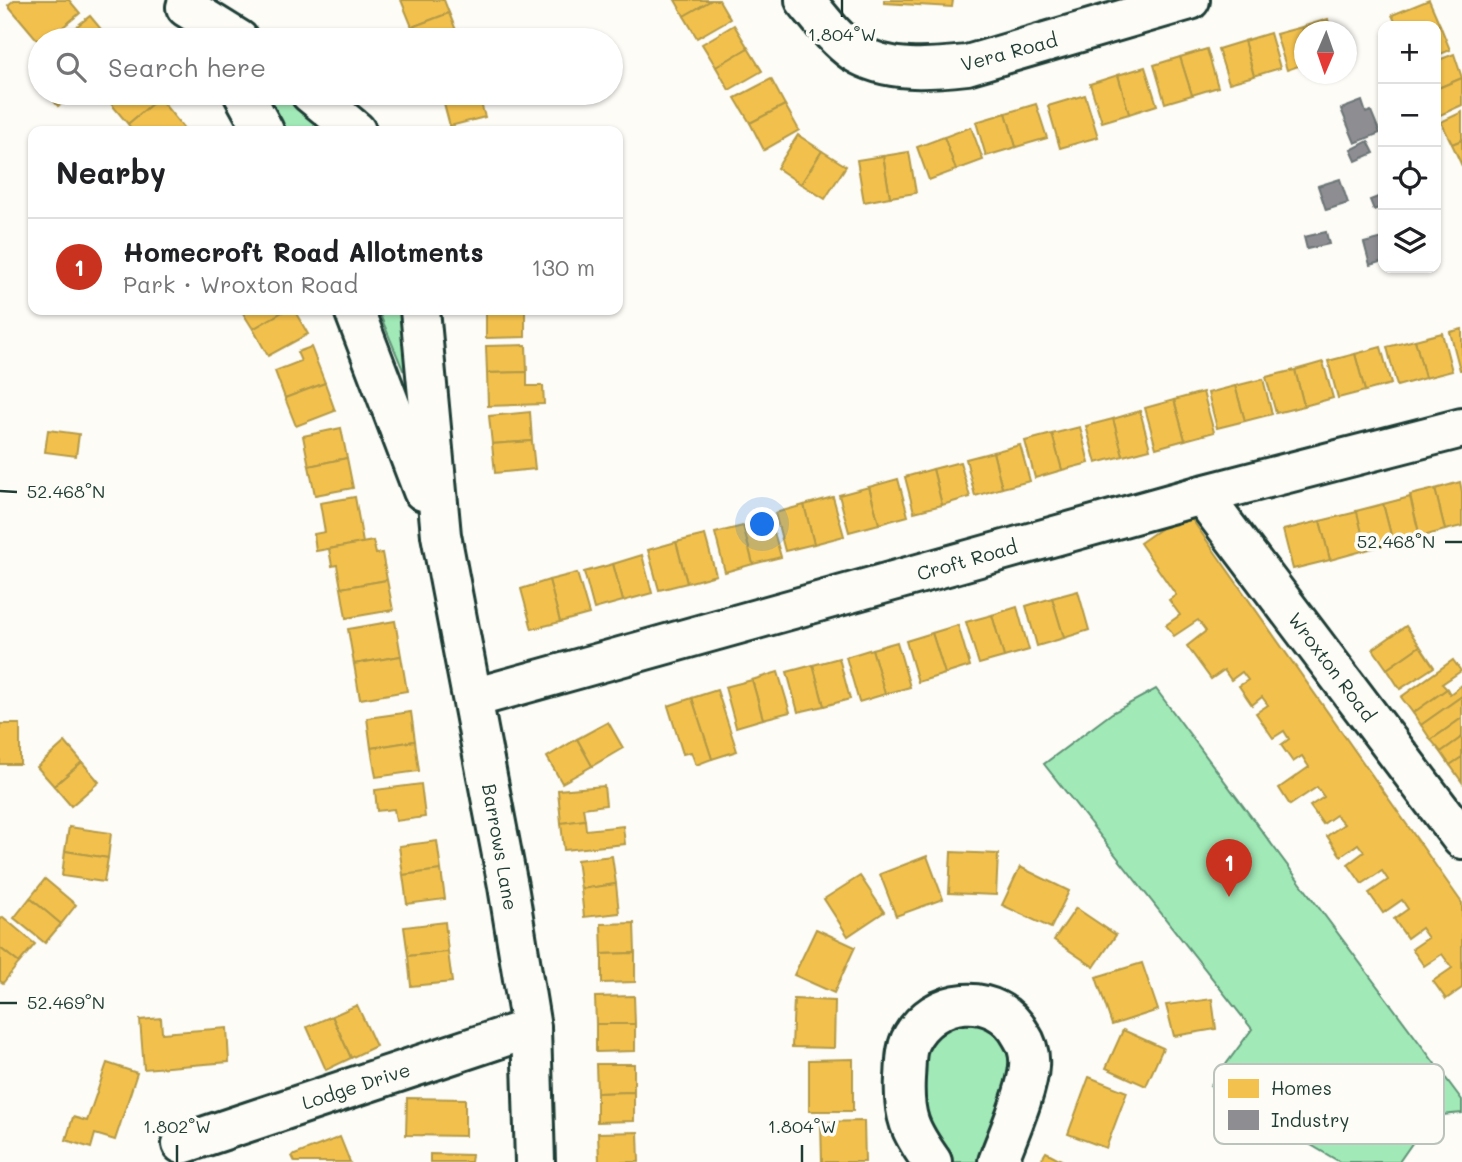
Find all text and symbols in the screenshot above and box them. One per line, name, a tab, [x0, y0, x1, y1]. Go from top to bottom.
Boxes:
north arrow	[1294, 21, 1357, 84]
map controls	[1378, 21, 1441, 273]
button: +	[1378, 21, 1441, 84]
text: 1.804°W	[808, 22, 876, 46]
street label: Vera Road	[958, 27, 1060, 76]
search box	[28, 28, 623, 105]
icon: search	[52, 48, 90, 86]
text: Search here	[108, 50, 266, 84]
button: −	[1378, 84, 1441, 147]
button: locate	[1378, 147, 1441, 210]
text: Nearby	[56, 152, 166, 192]
button: layers	[1378, 210, 1441, 273]
text: Homecroft Road Allotments	[123, 235, 484, 269]
text: 1	[74, 252, 84, 282]
text: 130 m	[531, 252, 595, 282]
text: Park · Wroxton Road	[123, 269, 358, 299]
text: 52.468°N	[27, 479, 105, 503]
your location	[745, 507, 779, 541]
text: 52.468°N	[1357, 529, 1435, 553]
street label: Croft Road	[914, 533, 1020, 586]
street label: Wroxton Road	[1283, 607, 1382, 726]
street label: Barrows Lane	[477, 782, 524, 912]
pin: 1	[1206, 839, 1252, 897]
text: 52.469°N	[27, 990, 105, 1014]
street label: Lodge Drive	[299, 1056, 413, 1115]
legend	[1214, 1064, 1444, 1144]
text: Homes	[1271, 1075, 1332, 1100]
text: Industry	[1271, 1107, 1349, 1132]
text: 1.802°W	[143, 1114, 211, 1138]
text: 1.804°W	[768, 1114, 836, 1138]

